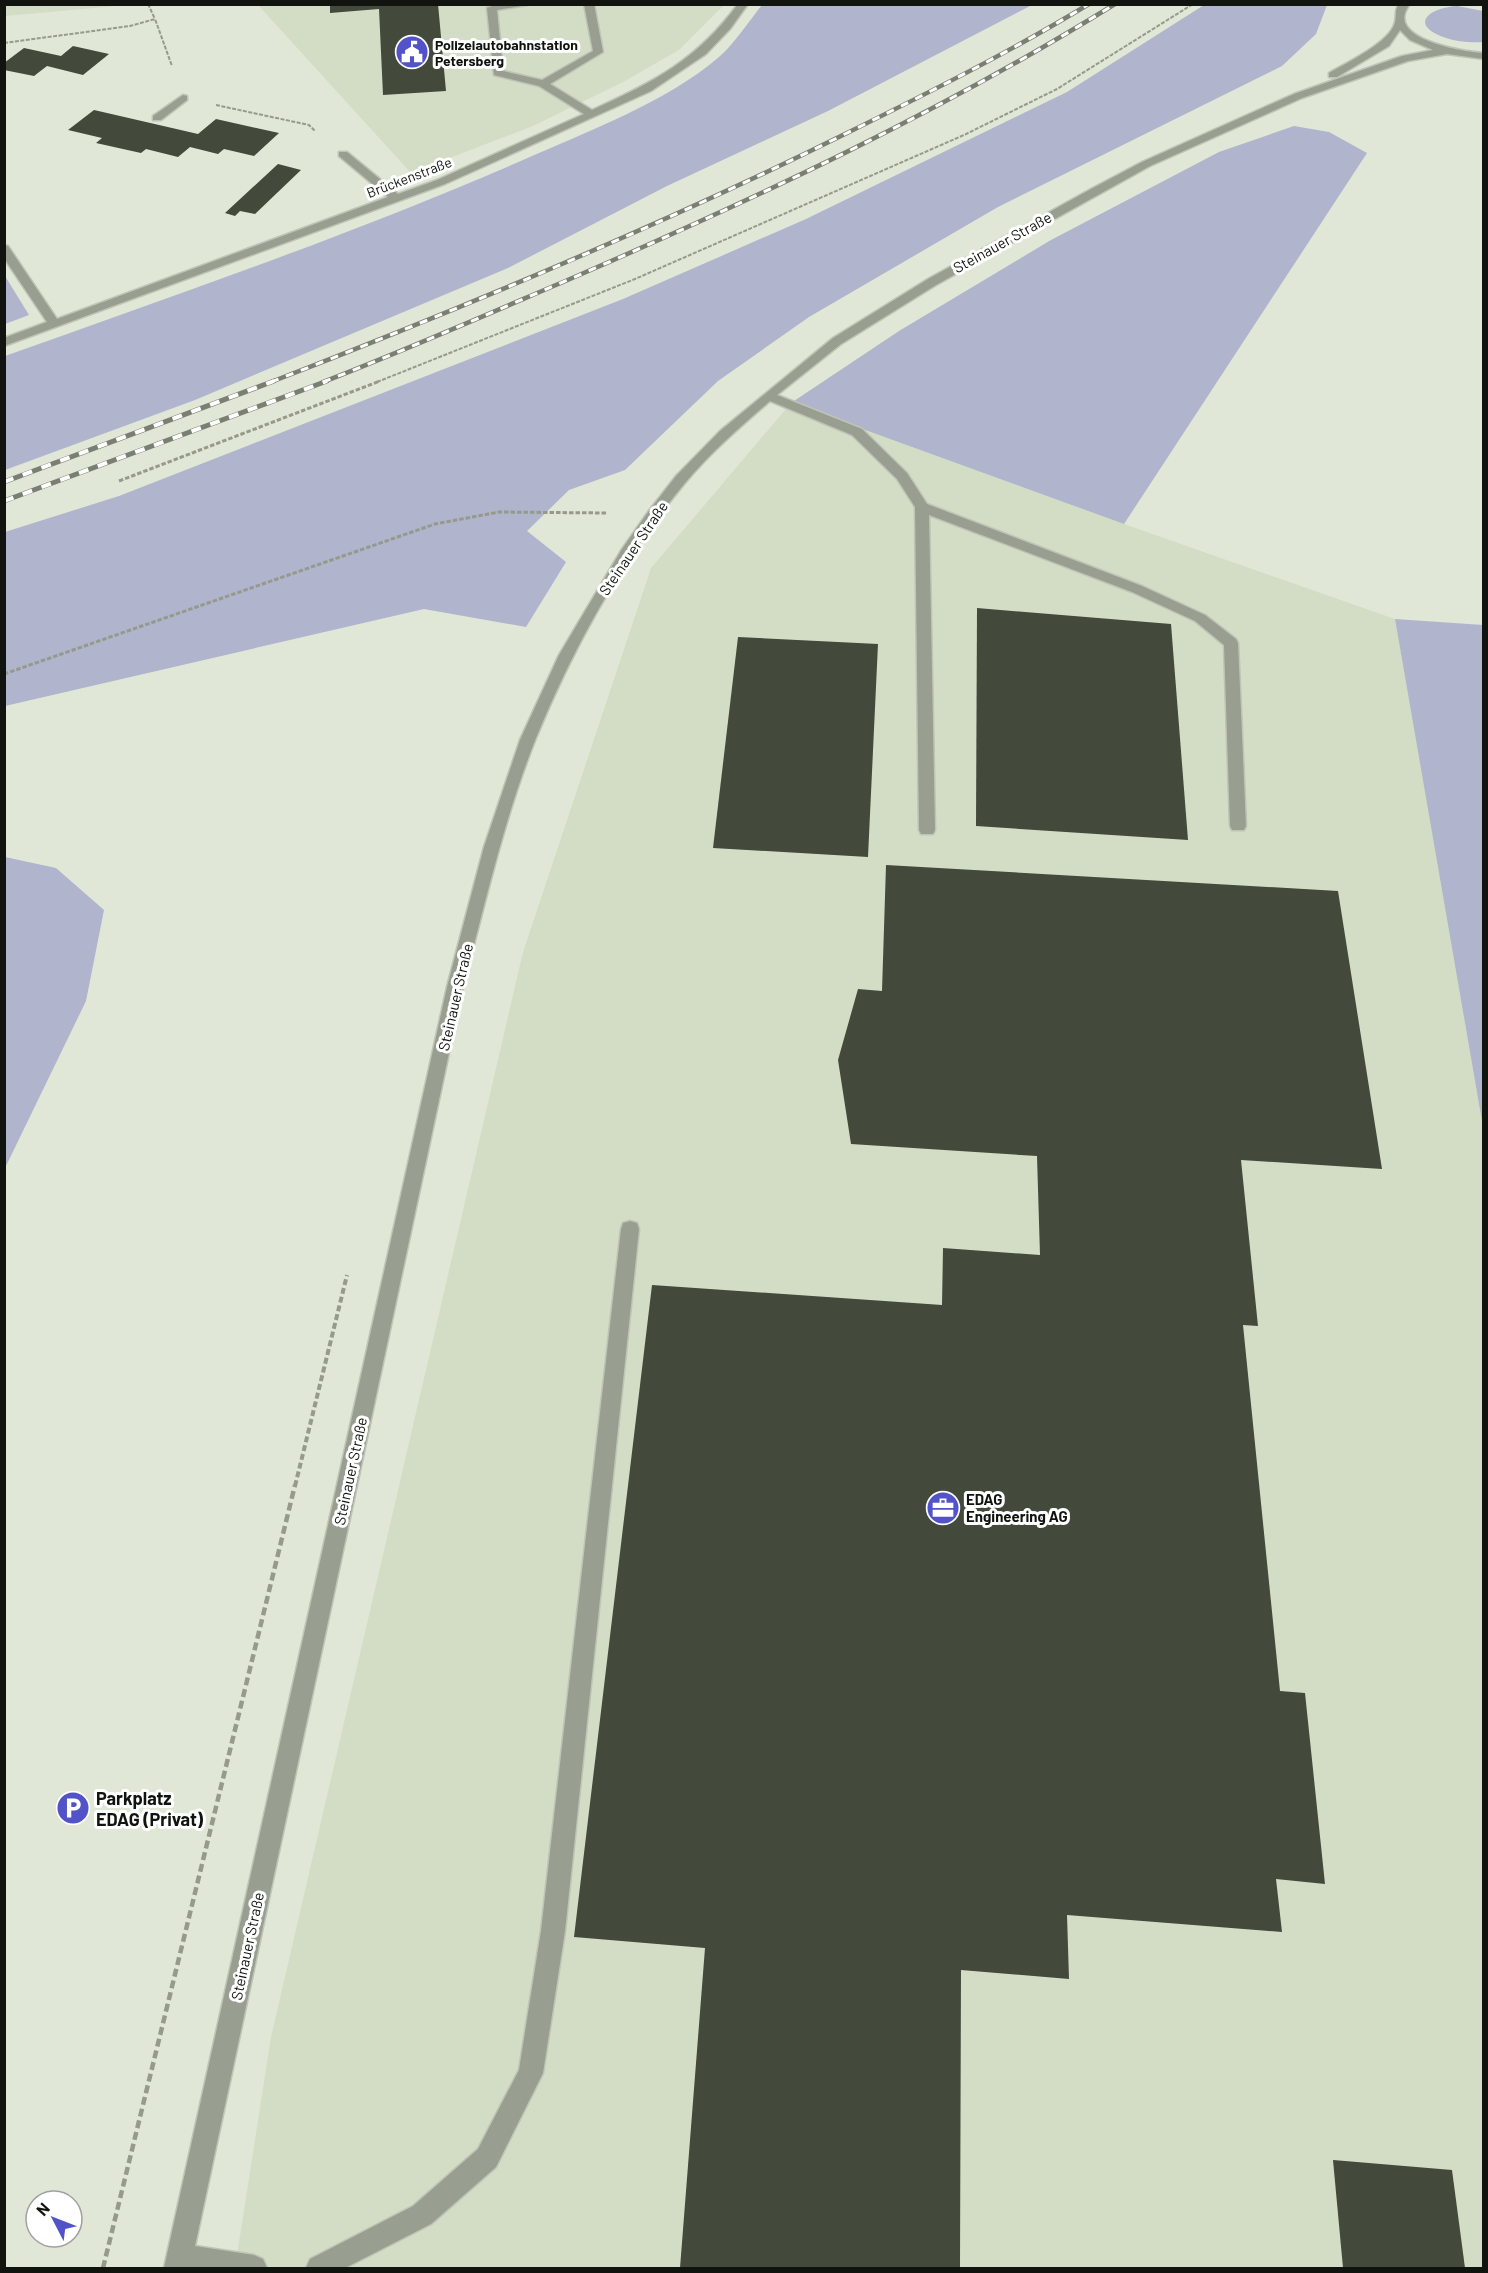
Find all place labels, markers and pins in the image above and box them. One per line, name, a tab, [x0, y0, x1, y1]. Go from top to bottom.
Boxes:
public building icon: Polizeiautobahnstation Petersberg	[394, 34, 430, 70]
place label: Polizeiautobahnstation Petersberg	[435, 36, 578, 69]
office icon: EDAG Engineering AG	[925, 1490, 961, 1526]
place label: EDAG Engineering AG	[966, 1490, 1068, 1525]
place label: Parkplatz EDAG (Privat)	[96, 1787, 204, 1830]
parking icon: Parkplatz EDAG (Privat)	[55, 1790, 91, 1826]

